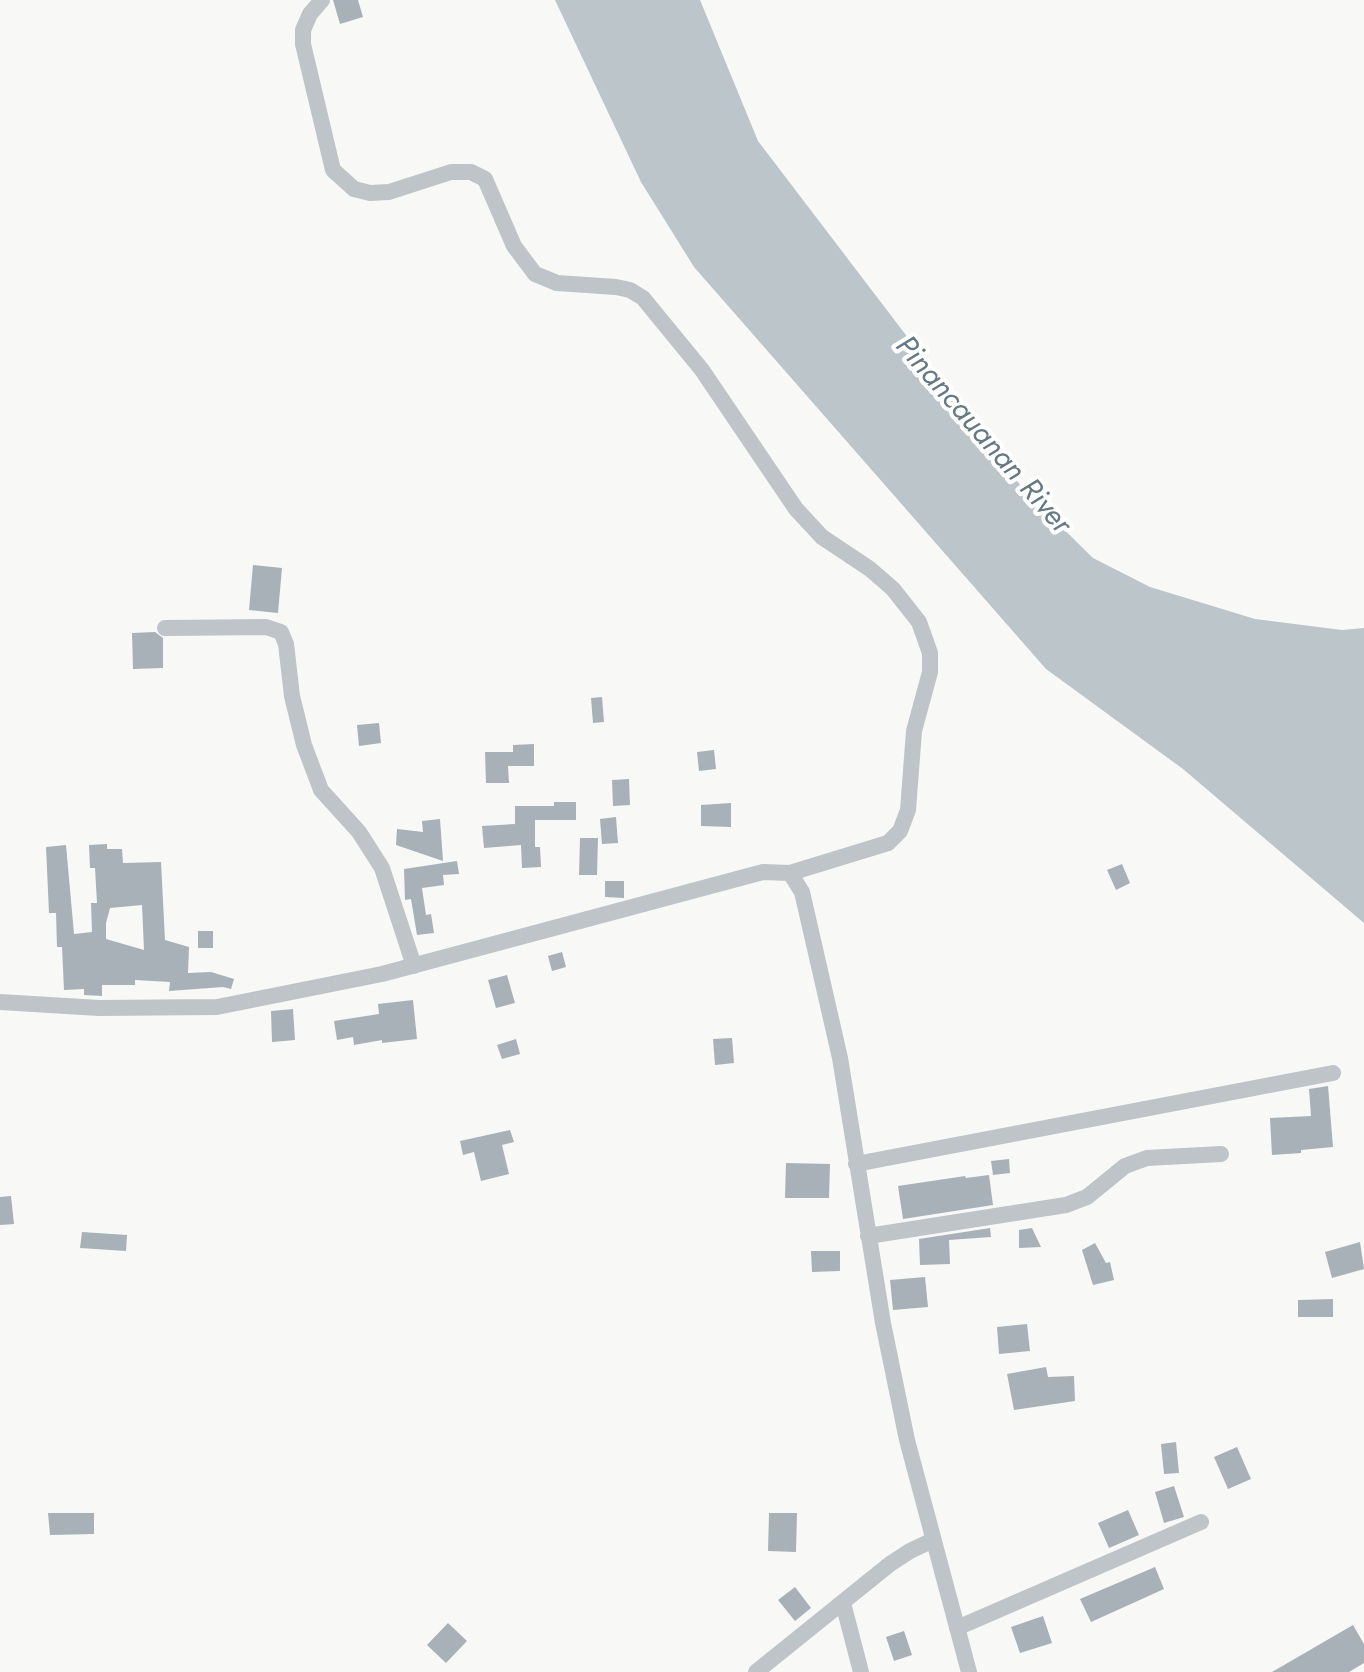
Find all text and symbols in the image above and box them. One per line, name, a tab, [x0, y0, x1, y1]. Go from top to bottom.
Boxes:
water label: Pinancauanan River	[886, 330, 1078, 542]

